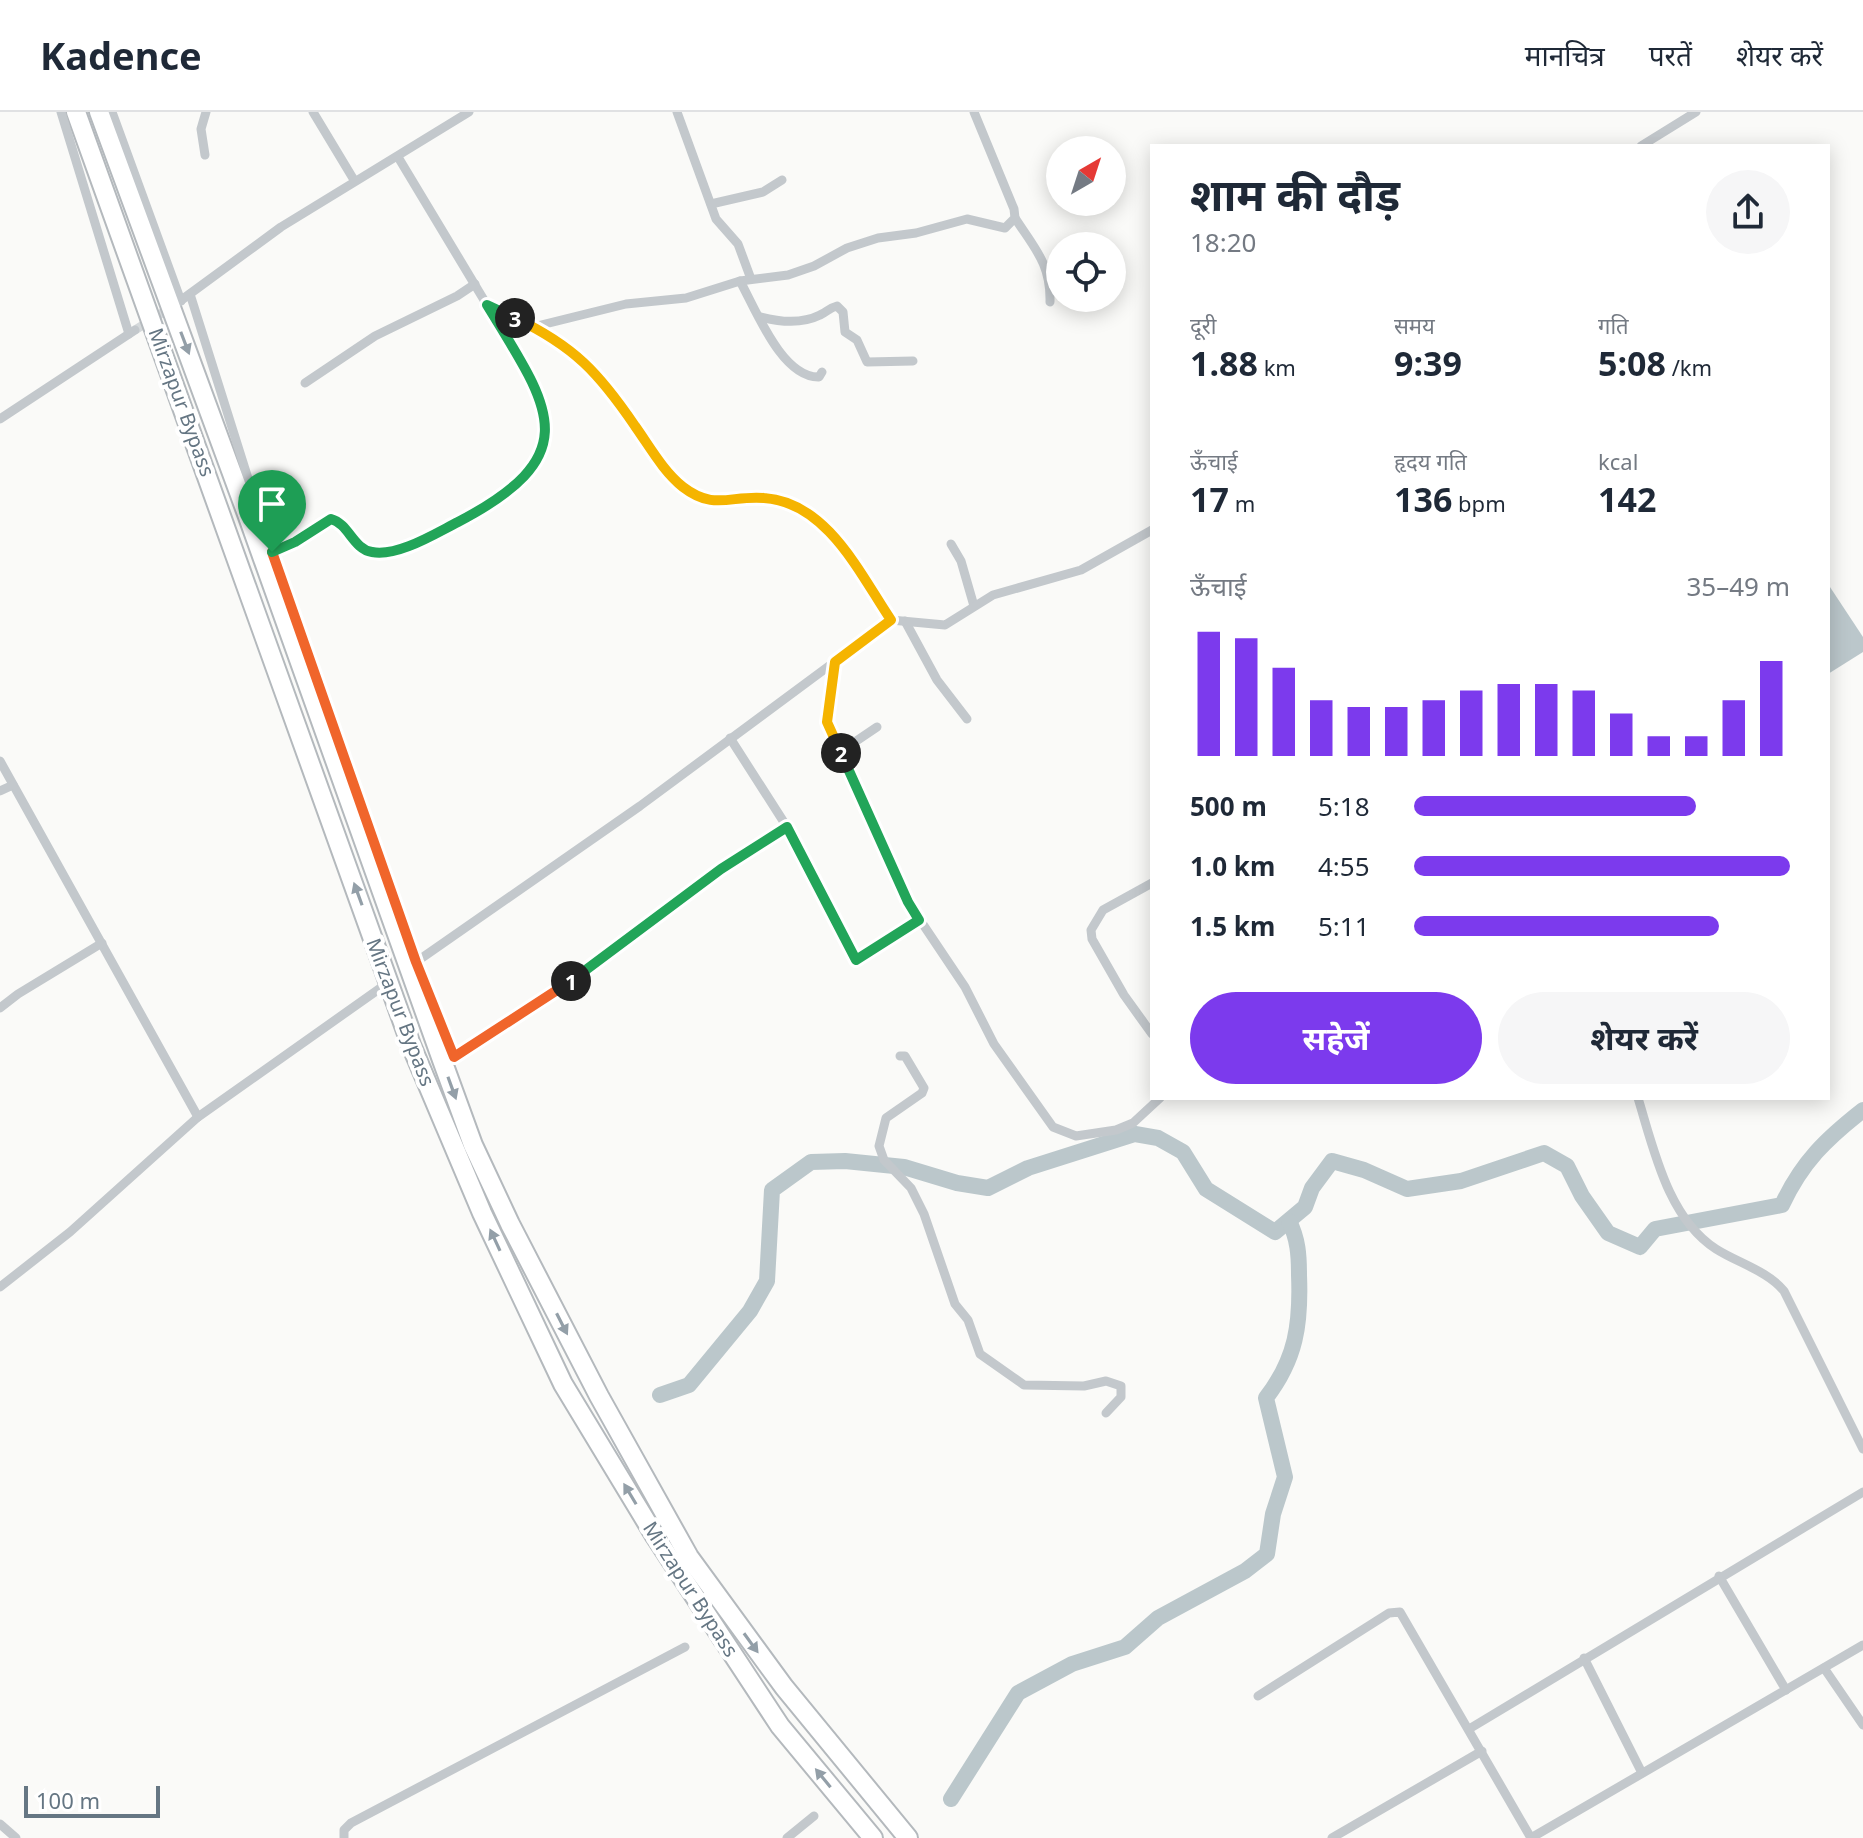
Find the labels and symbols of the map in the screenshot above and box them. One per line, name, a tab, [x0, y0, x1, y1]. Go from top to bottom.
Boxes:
north arrow	[1046, 136, 1126, 216]
pin: 3	[495, 298, 535, 338]
street label: Mirzapur Bypass	[143, 324, 221, 480]
one-way arrow	[179, 331, 192, 355]
pin	[238, 470, 306, 552]
pin: 2	[821, 733, 861, 773]
one-way arrow	[351, 882, 363, 906]
street label: Mirzapur Bypass	[360, 934, 442, 1090]
pin: 1	[551, 961, 591, 1001]
one-way arrow	[446, 1076, 459, 1100]
one-way arrow	[488, 1228, 502, 1252]
one-way arrow	[555, 1312, 568, 1335]
one-way arrow	[623, 1483, 637, 1505]
street label: Mirzapur Bypass	[637, 1516, 745, 1662]
one-way arrow	[743, 1632, 759, 1653]
one-way arrow	[815, 1768, 832, 1788]
scale bar	[24, 1782, 160, 1818]

